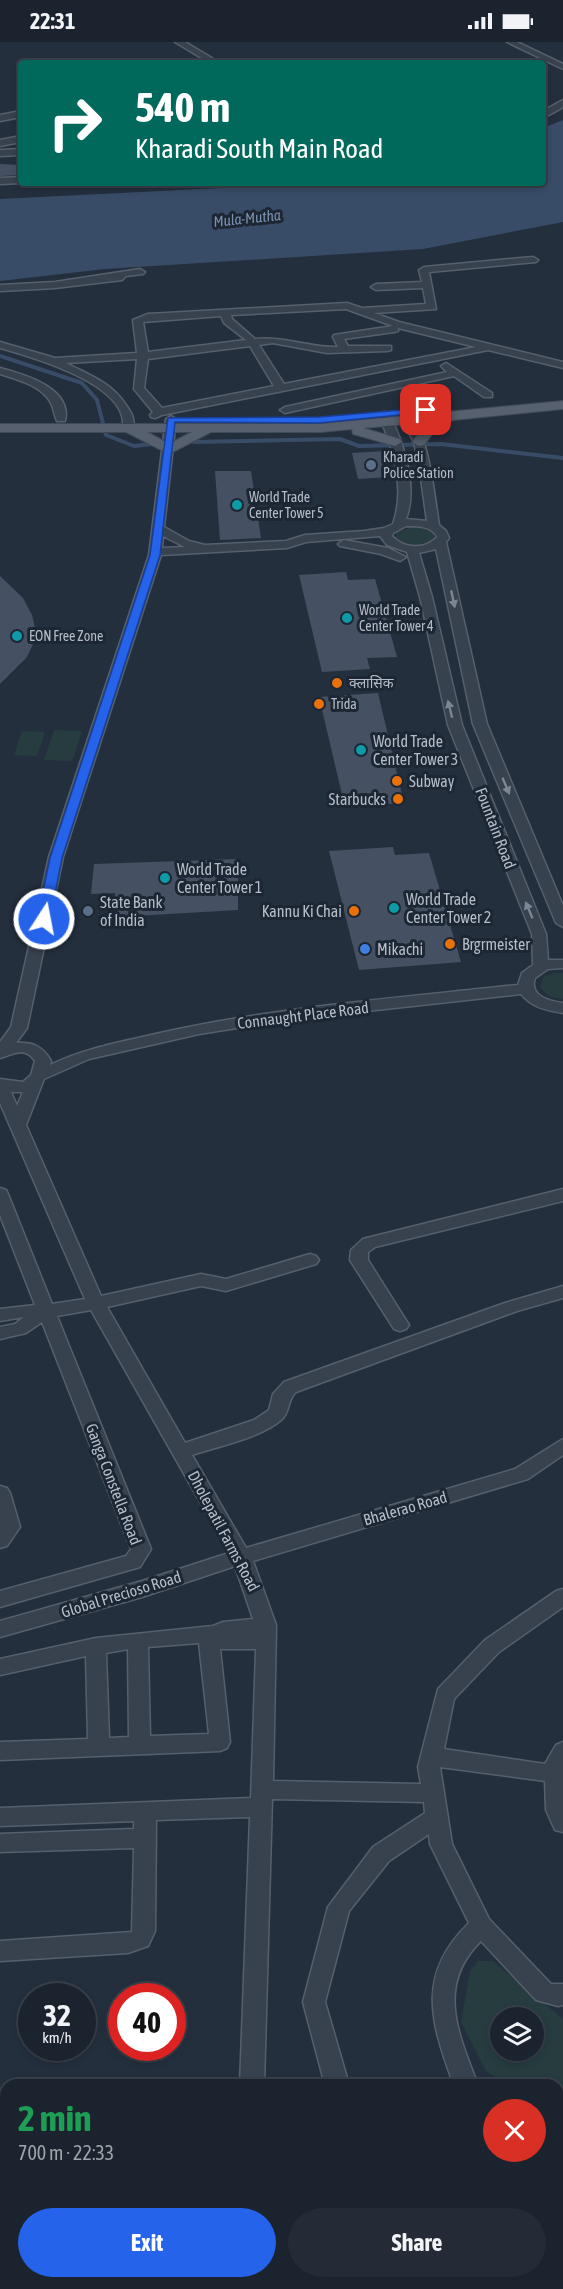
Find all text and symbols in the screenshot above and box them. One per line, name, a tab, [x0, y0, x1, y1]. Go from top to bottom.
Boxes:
text: 22:31	[30, 8, 75, 34]
text: 540 m	[135, 83, 230, 131]
icon: right	[36, 84, 114, 162]
text: Kharadi South Main Road	[135, 133, 383, 164]
water label: Mula-Mutha	[212, 206, 282, 230]
pin	[400, 384, 451, 435]
icon: arrive	[409, 393, 442, 426]
place label: Kharadi Police Station	[383, 449, 454, 481]
marker: Kharadi Police Station	[364, 458, 378, 472]
place label: World Trade Center Tower 5	[249, 489, 324, 521]
marker: World Trade Center Tower 5	[230, 498, 244, 512]
one-way arrow	[449, 590, 458, 609]
place label: World Trade Center Tower 4	[359, 602, 434, 634]
marker: World Trade Center Tower 4	[340, 611, 354, 625]
place label: EON Free Zone	[29, 628, 103, 644]
marker: EON Free Zone	[10, 629, 24, 643]
place label: क्लासिक	[349, 675, 394, 691]
marker: क्लासिक	[330, 676, 344, 690]
place label: Trida	[331, 696, 357, 712]
marker: Trida	[312, 697, 326, 711]
one-way arrow	[445, 700, 455, 718]
place label: World Trade Center Tower 3	[373, 732, 458, 768]
marker: World Trade Center Tower 3	[354, 743, 368, 757]
place label: Subway	[409, 772, 455, 791]
marker: Subway	[390, 774, 404, 788]
one-way arrow	[501, 778, 511, 796]
street label: Fountain Road	[472, 785, 520, 871]
place label: Starbucks	[329, 790, 386, 808]
marker: Starbucks	[391, 792, 405, 806]
place label: World Trade Center Tower 1	[177, 860, 262, 896]
marker: World Trade Center Tower 1	[158, 871, 172, 885]
position arrow	[12, 887, 76, 951]
place label: World Trade Center Tower 2	[406, 890, 491, 926]
place label: State Bank of India	[100, 893, 163, 929]
marker: World Trade Center Tower 2	[387, 901, 401, 915]
one-way arrow	[524, 901, 534, 919]
place label: Kannu Ki Chai	[262, 902, 342, 920]
marker: State Bank of India	[81, 904, 95, 918]
marker: Kannu Ki Chai	[347, 904, 361, 918]
place label: Brgrmeister	[462, 935, 530, 954]
marker: Brgrmeister	[443, 937, 457, 951]
place label: Mikachi	[377, 940, 423, 958]
marker: Mikachi	[358, 942, 372, 956]
street label: Connaught Place Road	[236, 998, 370, 1033]
street label: Ganga Constella Road	[82, 1421, 145, 1548]
street label: Dholepatil Farms Road	[184, 1468, 263, 1595]
street label: Bhalerao Road	[361, 1487, 449, 1529]
street label: Global Precioso Road	[59, 1567, 183, 1621]
speed limit sign: 40	[108, 1983, 186, 2061]
text: 32	[43, 1998, 71, 2032]
map controls	[490, 2007, 544, 2061]
button: layers	[490, 2007, 544, 2061]
text: km/h	[42, 2029, 72, 2046]
text: 2 min	[18, 2097, 92, 2139]
button: close	[483, 2099, 546, 2162]
text: 700 m · 22:33	[18, 2141, 114, 2164]
button: Exit	[18, 2208, 276, 2277]
button: Share	[288, 2208, 546, 2277]

